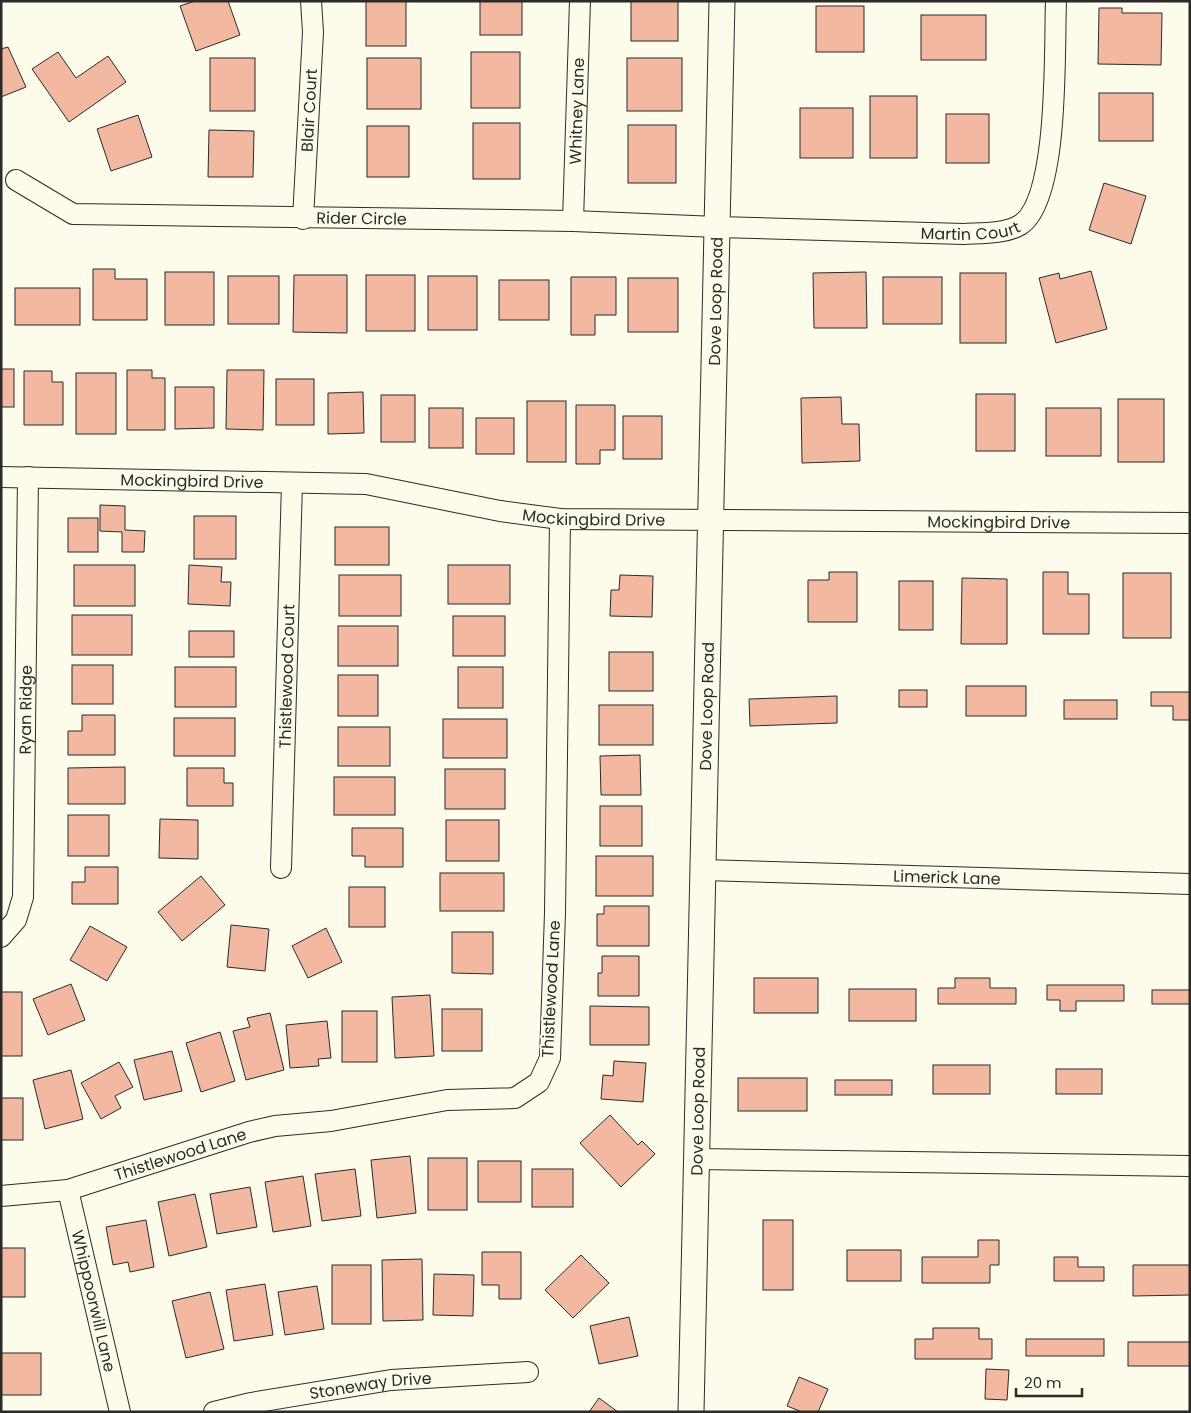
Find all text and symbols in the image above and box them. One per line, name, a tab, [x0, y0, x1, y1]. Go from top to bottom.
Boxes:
street label: Whitney Lane	[563, 57, 590, 165]
street label: Blair Court	[295, 68, 323, 152]
street label: Rider Circle	[316, 206, 407, 230]
street label: Martin Court	[920, 215, 1024, 246]
street label: Dove Loop Road	[702, 237, 728, 366]
street label: Mockingbird Drive	[120, 468, 264, 494]
street label: Mockingbird Drive	[521, 503, 665, 531]
street label: Mockingbird Drive	[927, 510, 1070, 534]
street label: Thistlewood Court	[273, 603, 300, 749]
street label: Dove Loop Road	[694, 641, 719, 771]
street label: Ryan Ridge	[13, 665, 37, 755]
street label: Limerick Lane	[893, 864, 1001, 890]
street label: Thistlewood Lane	[536, 920, 566, 1058]
street label: Dove Loop Road	[685, 1046, 711, 1176]
street label: Thistlewood Lane	[111, 1122, 249, 1186]
street label: Whippoorwill Lane	[66, 1228, 122, 1374]
street label: Stoneway Drive	[308, 1366, 432, 1405]
scale bar	[1016, 1366, 1082, 1398]
text: 20 m	[1024, 1372, 1062, 1393]

